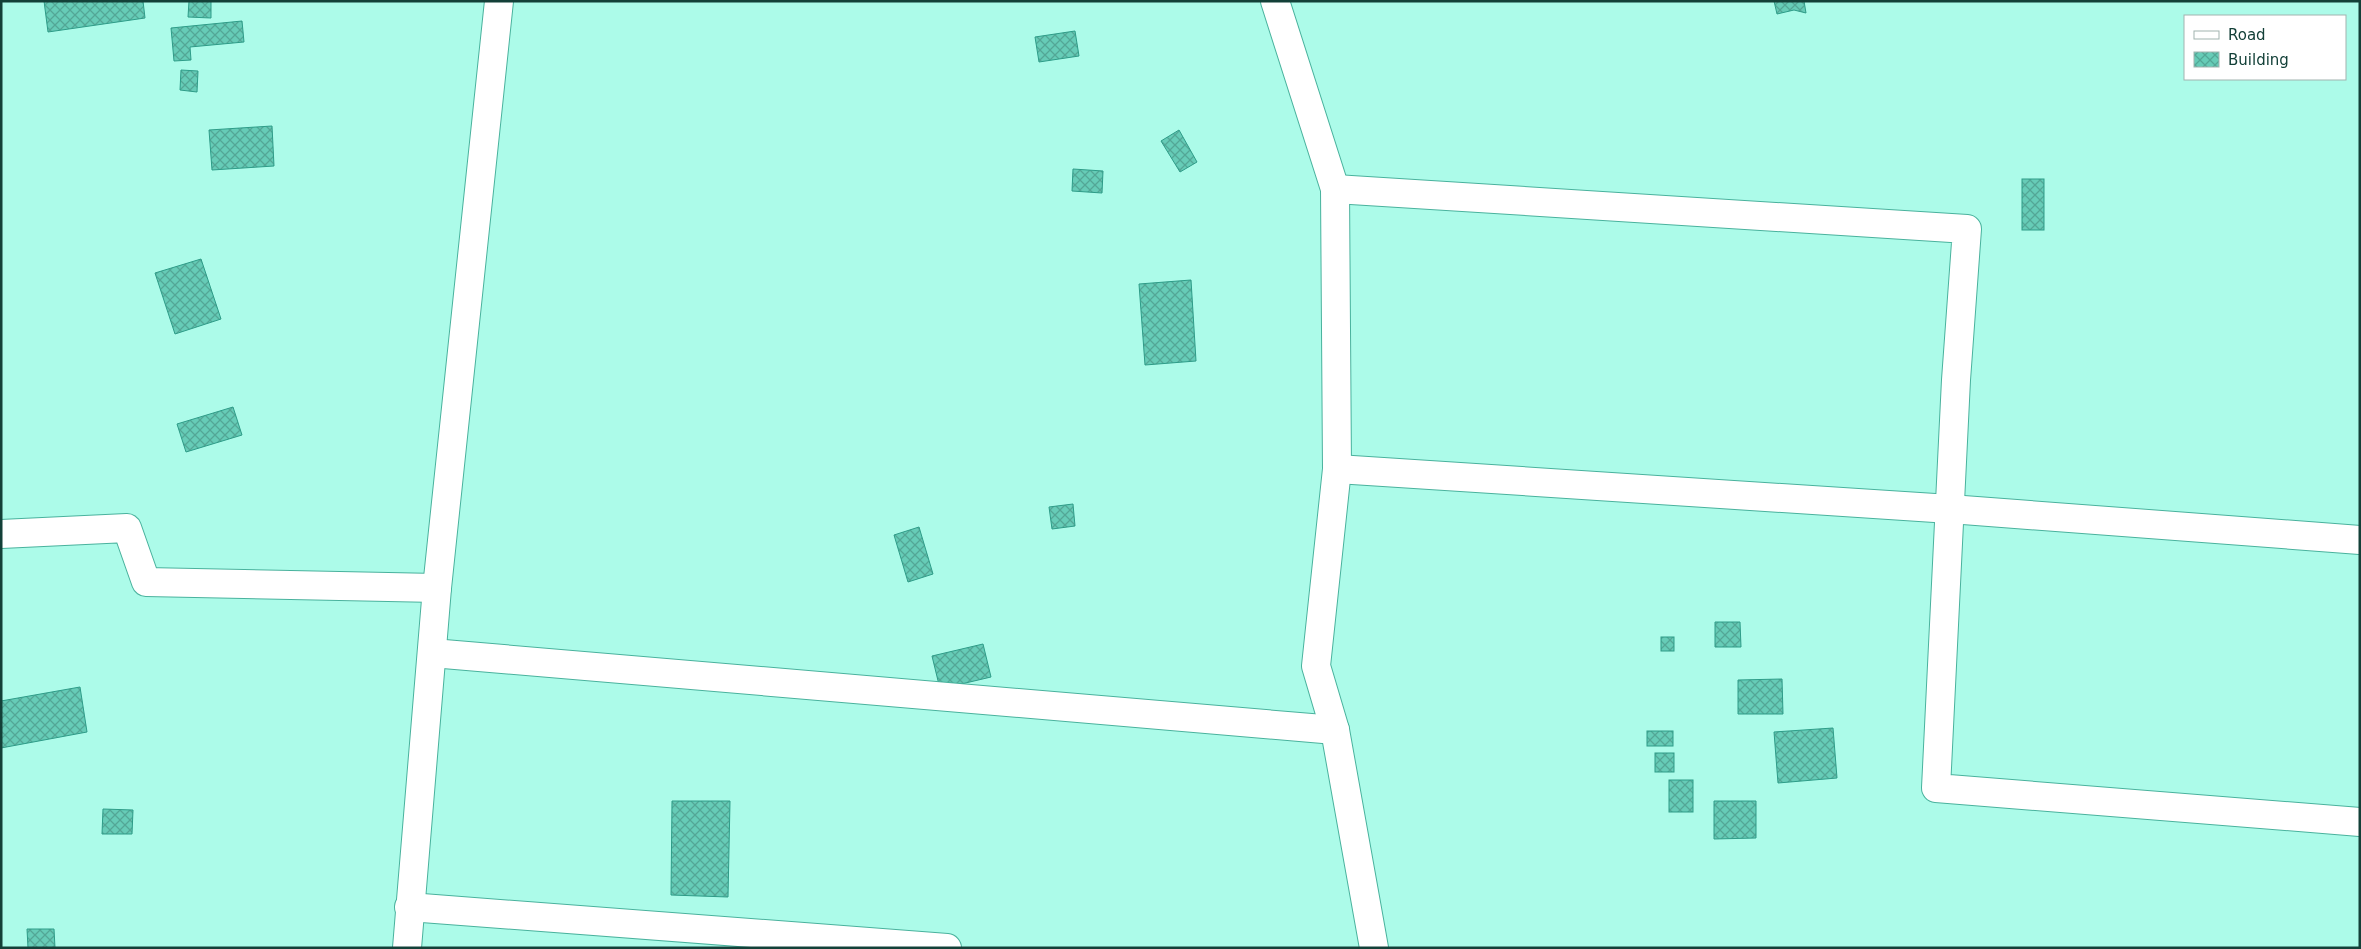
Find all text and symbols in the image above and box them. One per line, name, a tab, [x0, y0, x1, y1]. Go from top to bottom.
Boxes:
legend	[2184, 15, 2346, 80]
text: Road	[2228, 26, 2266, 44]
text: Building	[2228, 51, 2289, 69]

